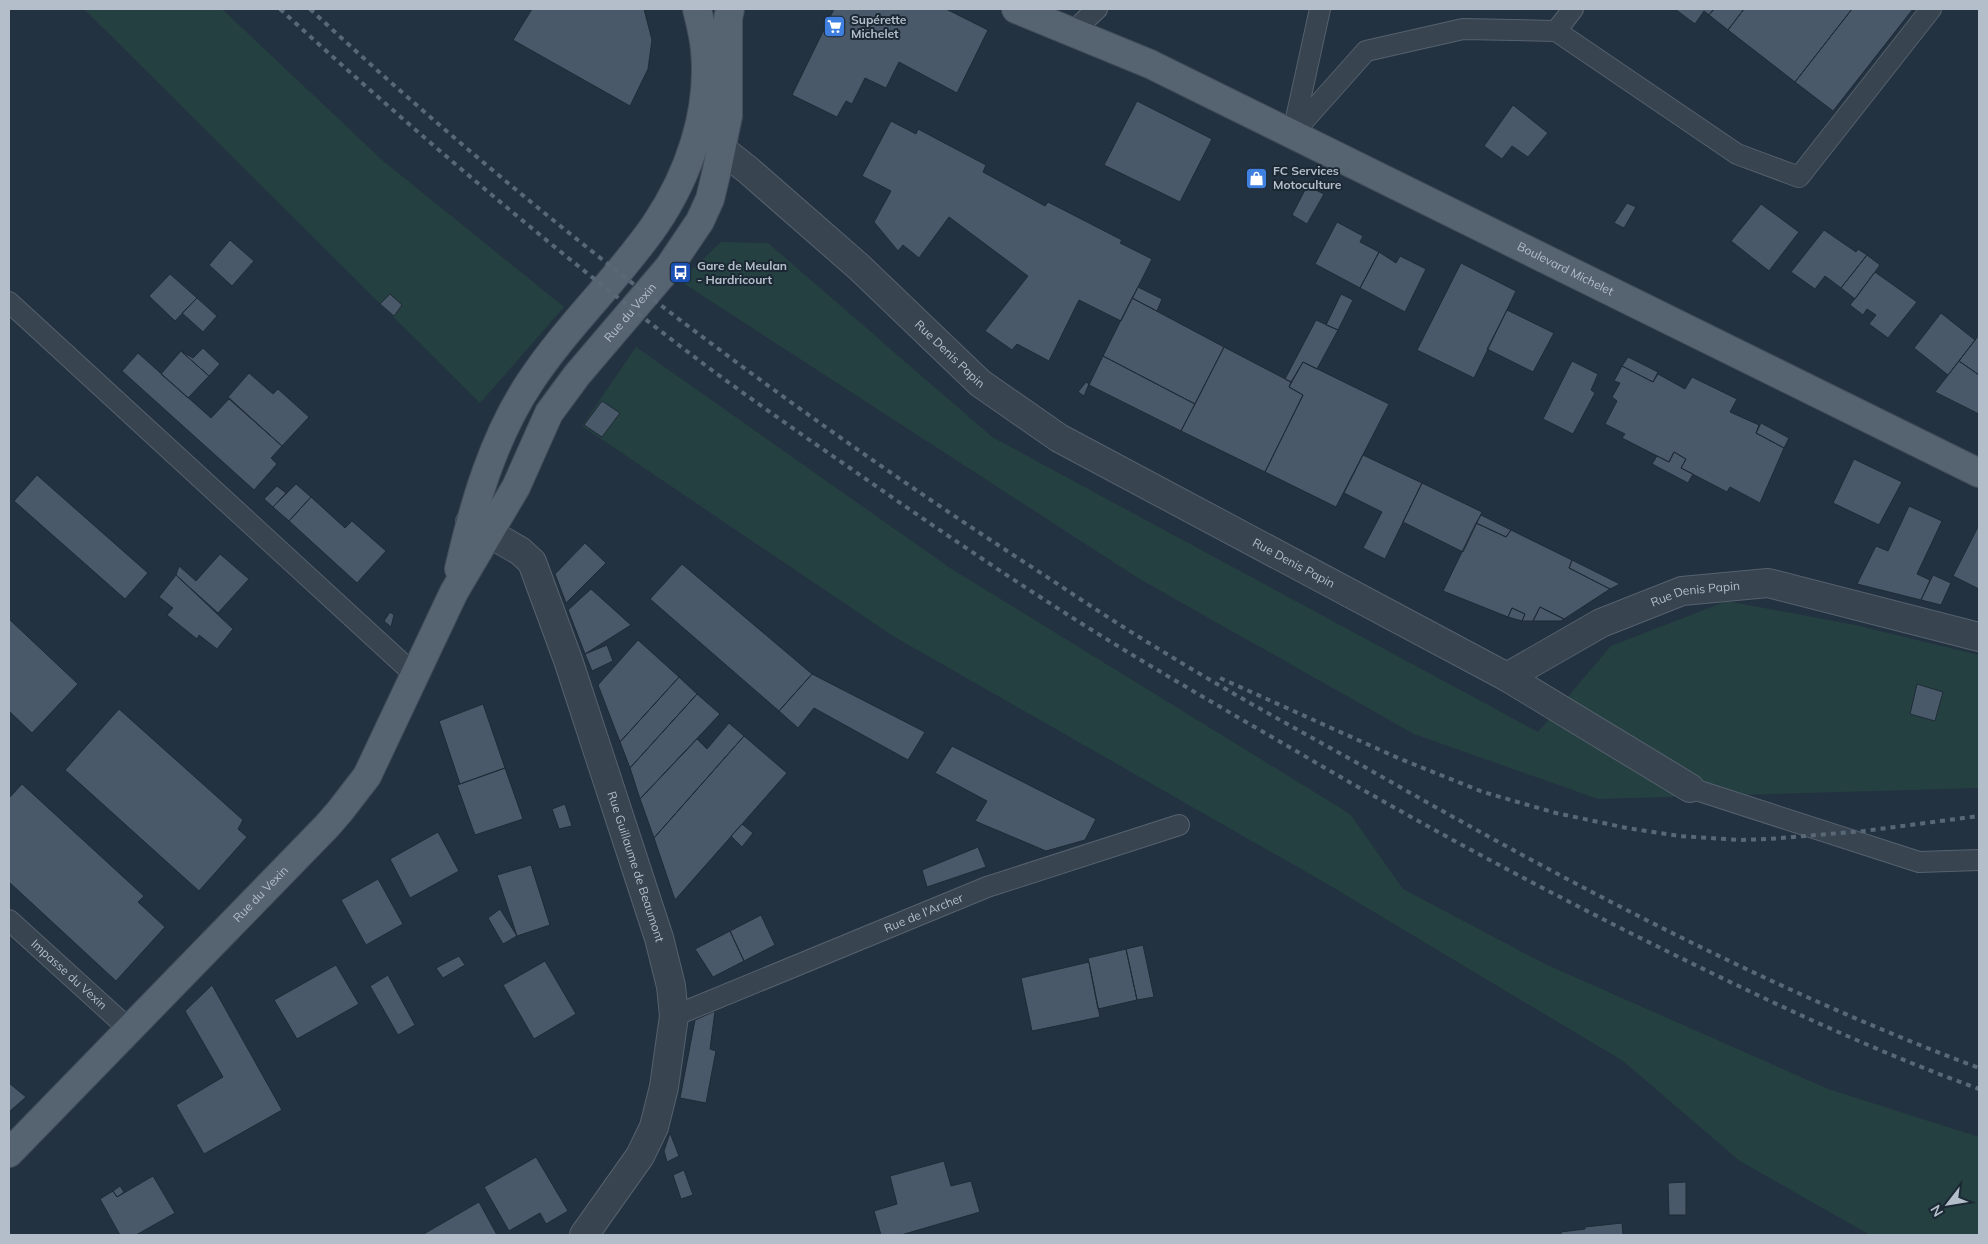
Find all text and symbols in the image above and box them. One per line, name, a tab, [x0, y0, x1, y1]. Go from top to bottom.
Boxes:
place label: Supérette Michelet	[851, 12, 907, 41]
supermarket icon: Supérette Michelet	[823, 15, 847, 39]
place label: FC Services Motoculture	[1273, 163, 1342, 192]
shop icon: FC Services Motoculture	[1245, 166, 1269, 190]
street label: Boulevard Michelet	[1515, 238, 1616, 299]
place label: Gare de Meulan - Hardricourt	[697, 258, 787, 287]
bus stop icon: Gare de Meulan - Hardricourt	[669, 261, 693, 285]
street label: Rue du Vexin	[601, 280, 659, 345]
street label: Rue Denis Papin	[912, 317, 988, 391]
street label: Rue Denis Papin	[1250, 535, 1338, 591]
street label: Rue Denis Papin	[1648, 578, 1741, 610]
street label: Rue Guillaume de Beaumont	[604, 789, 668, 944]
street label: Rue du Vexin	[230, 863, 291, 925]
street label: Rue de l'Archer	[882, 889, 966, 936]
street label: Impasse du Vexin	[28, 936, 110, 1012]
north arrow	[1923, 1179, 1973, 1229]
text: N	[1926, 1202, 1947, 1220]

